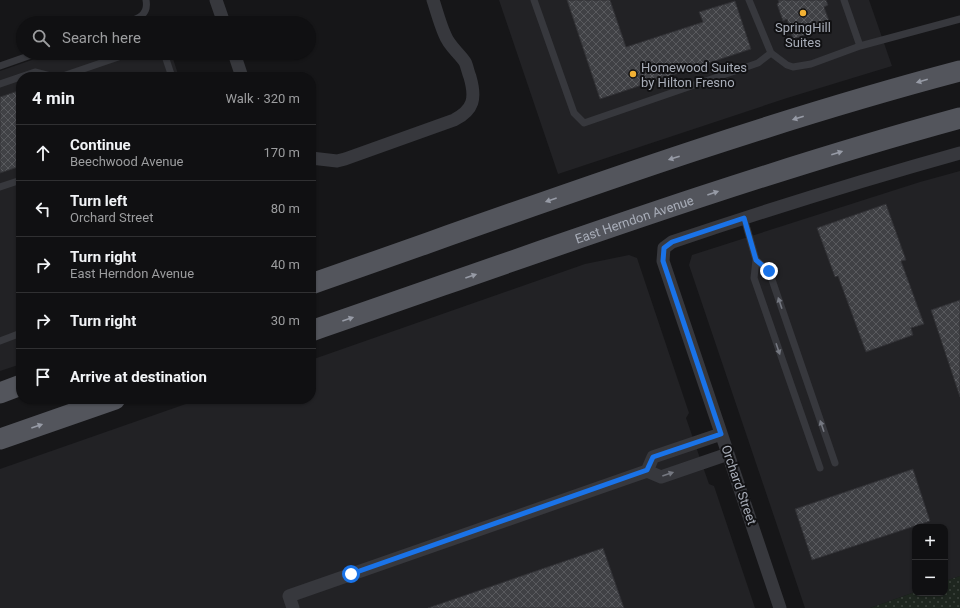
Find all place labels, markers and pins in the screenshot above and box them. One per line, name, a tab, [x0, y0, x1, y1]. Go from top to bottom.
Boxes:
marker: SpringHill Suites	[798, 8, 808, 18]
place label: SpringHill Suites	[775, 20, 831, 50]
place label: Homewood Suites by Hilton Fresno	[641, 60, 747, 90]
marker: Homewood Suites by Hilton Fresno	[628, 69, 638, 79]

